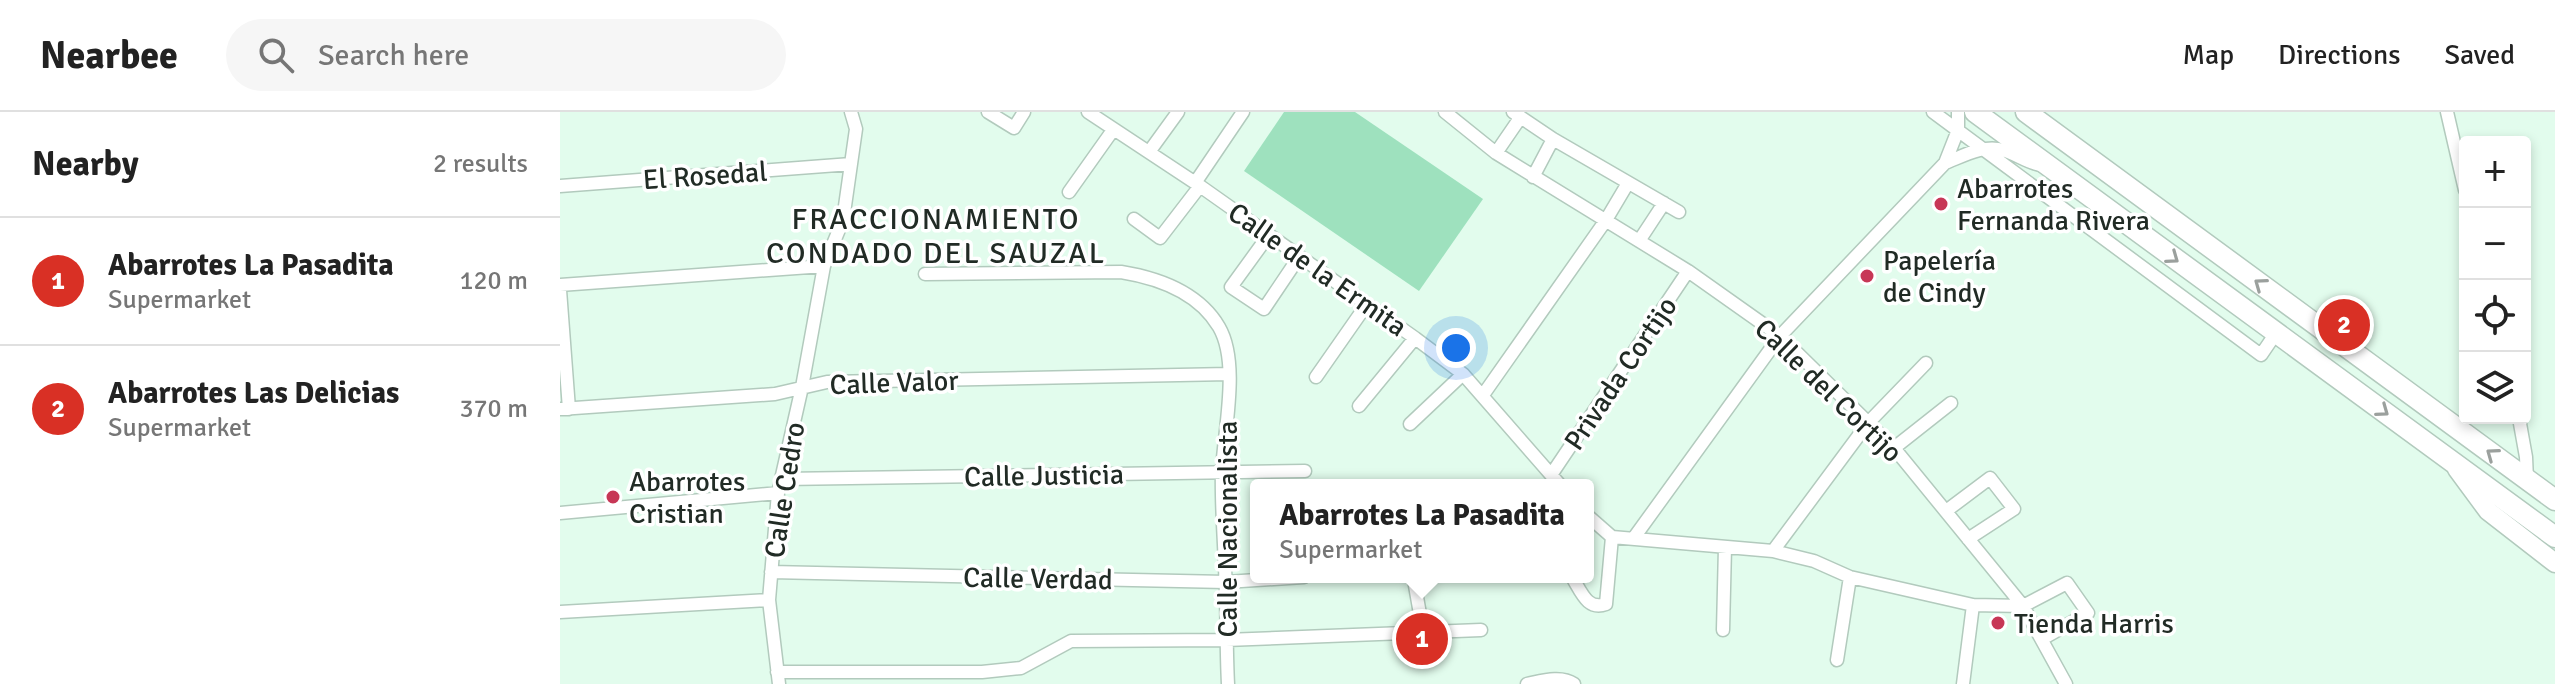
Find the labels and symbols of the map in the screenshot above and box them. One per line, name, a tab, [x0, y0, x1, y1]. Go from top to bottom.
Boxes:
street label: El Rosedal	[642, 155, 768, 197]
place label: Abarrotes Fernanda Rivera	[1957, 172, 2150, 238]
marker: Abarrotes Fernanda Rivera	[1932, 195, 1950, 213]
street label: Calle de la Ermita	[1221, 196, 1413, 344]
district label: FRACCIONAMIENTO CONDADO DEL SAUZAL	[766, 201, 1106, 272]
place label: Papelería de Cindy	[1883, 244, 1996, 310]
one-way arrow	[2165, 248, 2179, 263]
marker: Papelería de Cindy	[1858, 267, 1876, 285]
one-way arrow	[2254, 279, 2269, 294]
street label: Privada Cortijo	[1557, 290, 1685, 457]
pin: 2	[2318, 295, 2370, 355]
street label: Calle del Cortijo	[1747, 312, 1909, 470]
your location	[1436, 328, 1476, 368]
street label: Calle Valor	[829, 364, 960, 402]
one-way arrow	[2375, 402, 2389, 416]
street label: Calle Cedro	[757, 420, 812, 560]
street label: Calle Nacionalista	[1211, 420, 1245, 638]
one-way arrow	[2486, 449, 2501, 464]
street label: Calle Justicia	[964, 458, 1124, 494]
place label: Abarrotes Cristian	[629, 465, 745, 531]
marker: Abarrotes Cristian	[604, 488, 622, 506]
street label: Calle Verdad	[963, 561, 1113, 597]
place label: Tienda Harris	[2014, 607, 2174, 641]
pin: 1	[1396, 609, 1448, 669]
marker: Tienda Harris	[1989, 614, 2007, 632]

